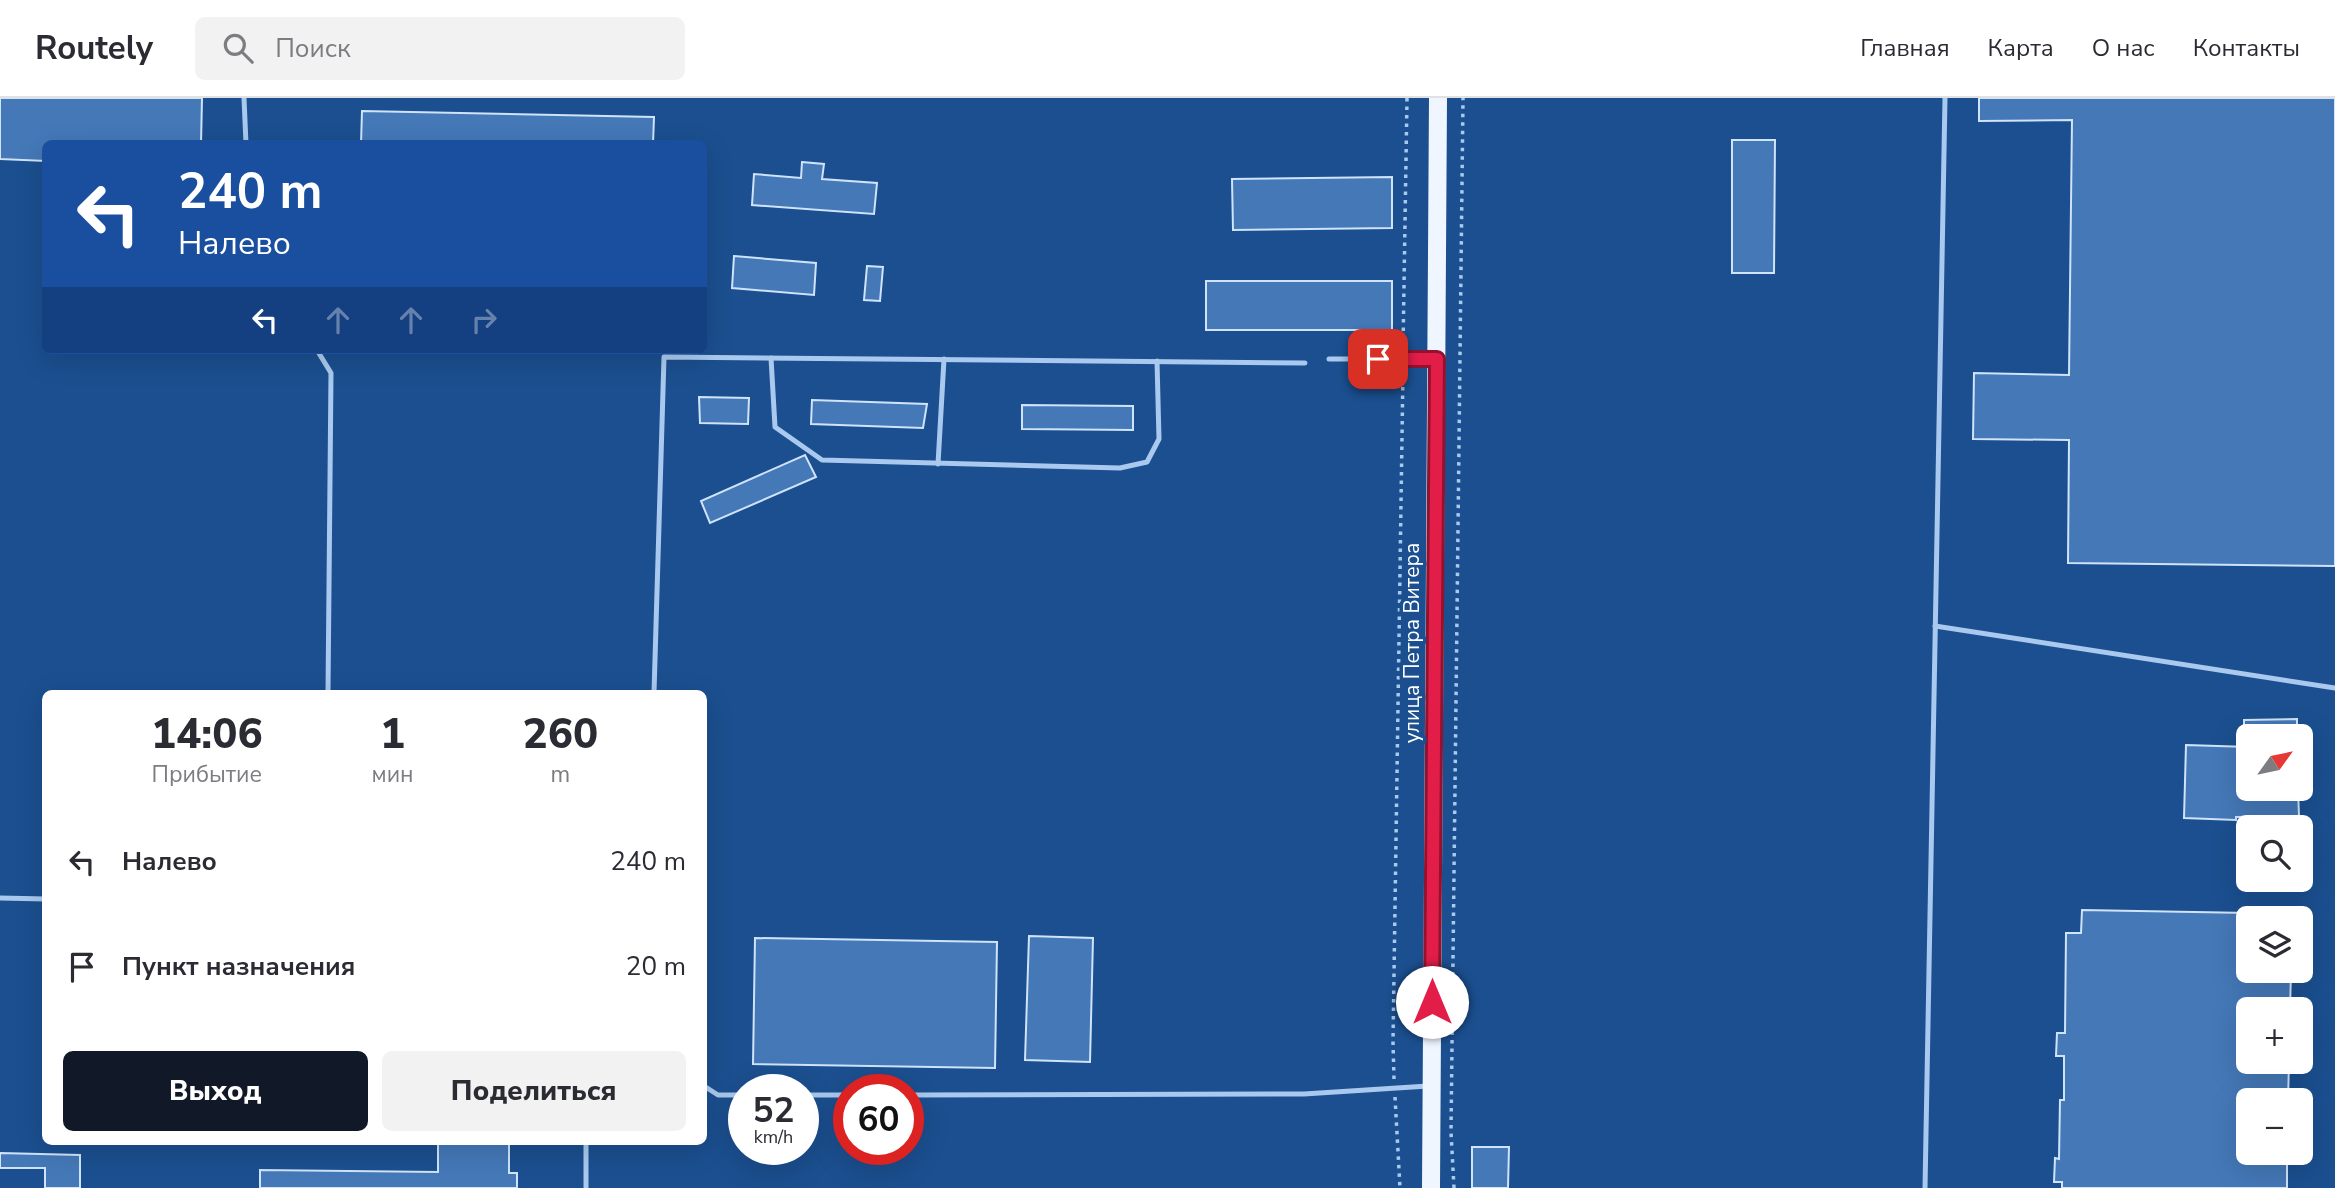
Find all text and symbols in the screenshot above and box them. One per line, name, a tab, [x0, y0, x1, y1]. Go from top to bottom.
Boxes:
search box	[195, 17, 685, 80]
text: Routely	[35, 26, 153, 71]
icon: search	[219, 29, 257, 67]
text: Поиск	[275, 31, 351, 66]
text: Главная	[1860, 32, 1950, 64]
text: Карта	[1988, 32, 2054, 64]
text: О нас	[2092, 32, 2155, 64]
text: Контакты	[2193, 32, 2300, 64]
text: 240 m	[178, 158, 322, 225]
icon: left	[63, 168, 154, 259]
text: Налево	[178, 222, 291, 265]
icon: left	[246, 301, 284, 339]
icon: ahead	[319, 301, 357, 339]
icon: ahead	[392, 301, 430, 339]
icon: right	[465, 301, 503, 339]
pin	[1348, 329, 1408, 389]
icon: arrive	[1359, 340, 1397, 378]
street label: улица Петра Витера	[1398, 543, 1426, 743]
text: 14:06	[151, 706, 263, 763]
text: 1	[380, 706, 405, 763]
text: 260	[523, 706, 598, 763]
north arrow	[2236, 724, 2314, 802]
map controls	[2236, 724, 2313, 1165]
text: Прибытие	[152, 759, 262, 790]
text: мин	[372, 759, 414, 790]
text: m	[550, 759, 570, 790]
button: search	[2236, 815, 2313, 892]
icon: left	[63, 843, 101, 881]
text: Налево	[122, 844, 217, 879]
text: 240 m	[610, 844, 686, 879]
button: layers	[2236, 906, 2313, 983]
icon: arrive	[63, 948, 101, 986]
text: Пункт назначения	[122, 949, 355, 984]
text: 20 m	[626, 949, 686, 984]
position arrow	[1395, 965, 1469, 1039]
button: +	[2236, 997, 2313, 1074]
button: Выход	[63, 1051, 368, 1131]
button: Поделиться	[382, 1051, 686, 1131]
speed limit sign: 60	[833, 1074, 924, 1165]
text: 52	[752, 1087, 795, 1134]
button: −	[2236, 1088, 2313, 1165]
text: km/h	[754, 1125, 793, 1149]

